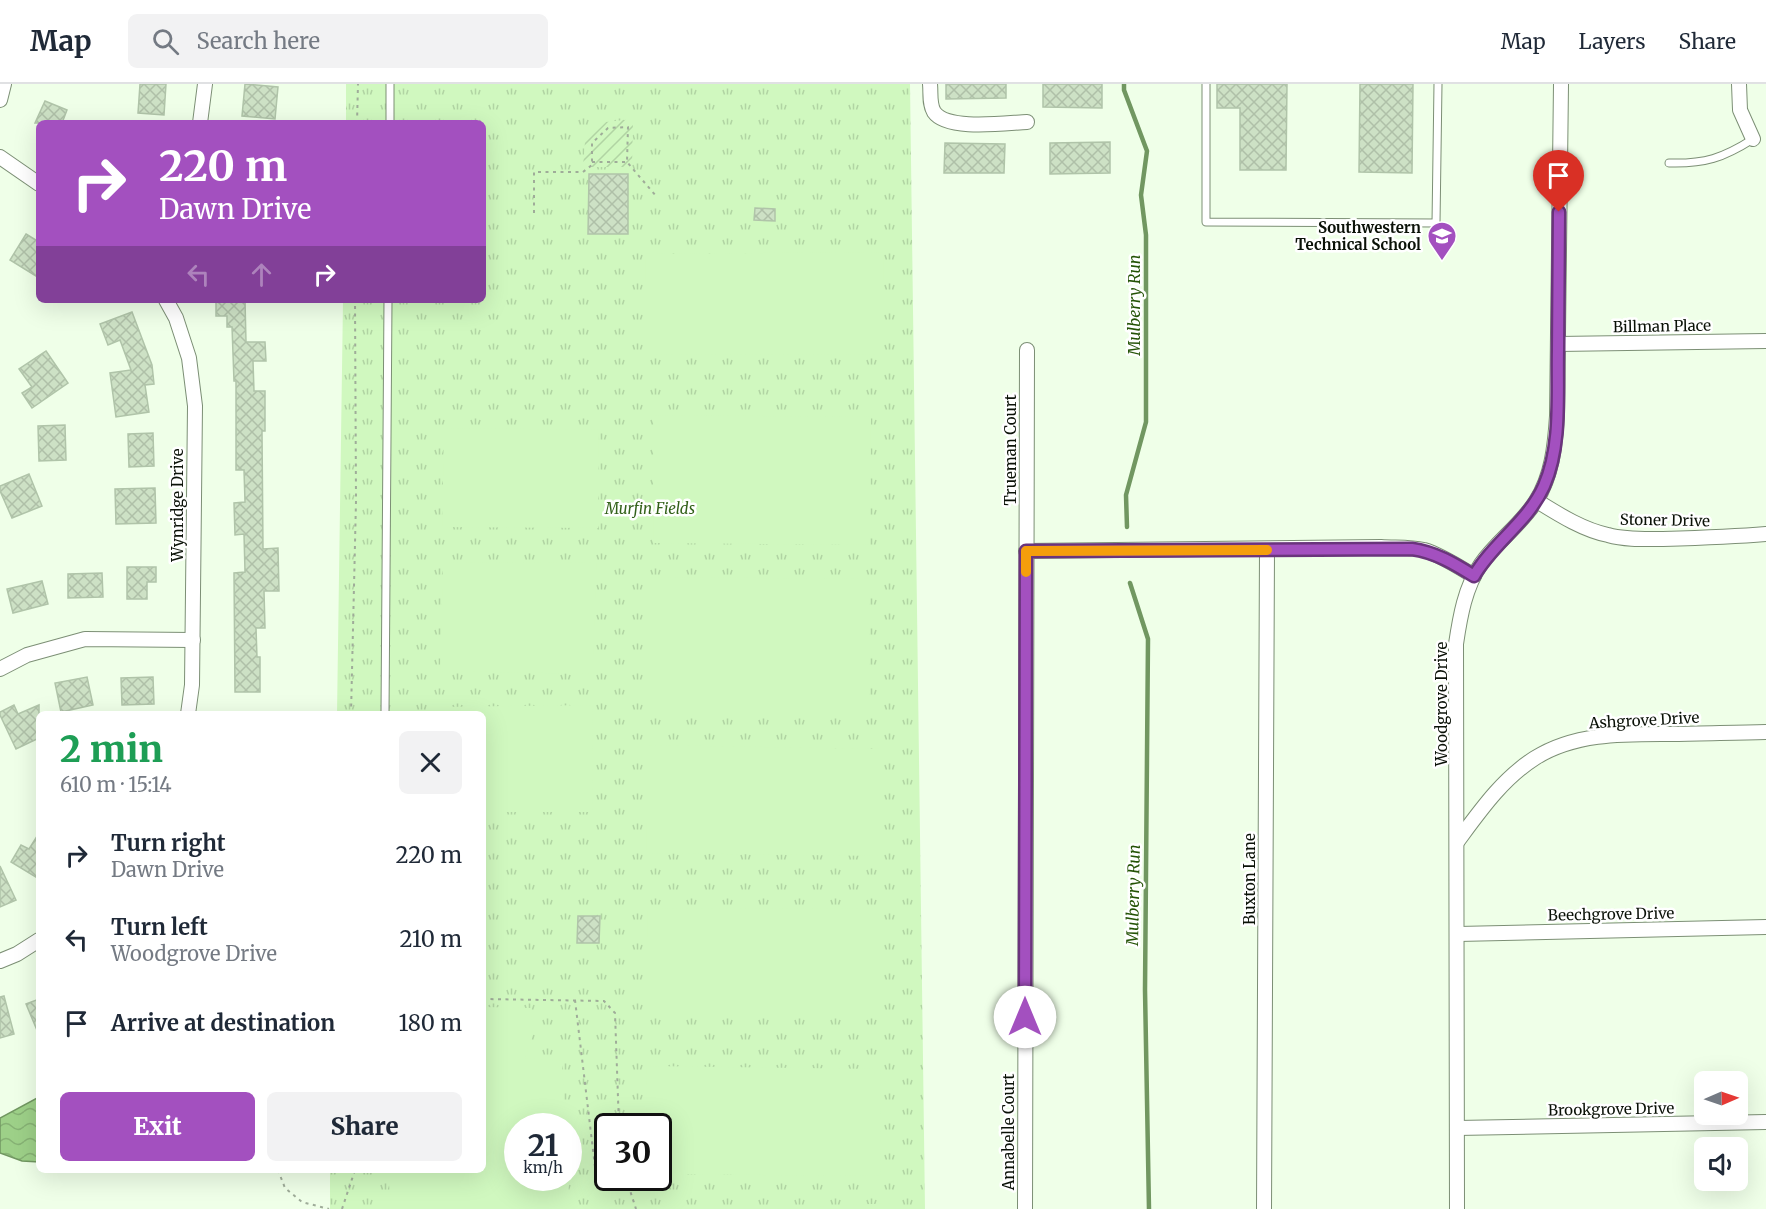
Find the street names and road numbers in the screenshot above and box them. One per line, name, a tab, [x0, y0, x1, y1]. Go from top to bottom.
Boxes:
street label: Billman Place	[1613, 316, 1711, 336]
street label: Trueman Court	[1001, 394, 1020, 506]
street label: Wynridge Drive	[168, 448, 187, 563]
street label: Stoner Drive	[1620, 510, 1710, 530]
street label: Woodgrove Drive	[1432, 642, 1451, 767]
street label: Ashgrove Drive	[1587, 708, 1700, 732]
street label: Buxton Lane	[1240, 833, 1259, 925]
street label: Beechgrove Drive	[1547, 903, 1675, 925]
street label: Annabelle Court	[999, 1074, 1018, 1191]
street label: Brookgrove Drive	[1548, 1098, 1674, 1120]

